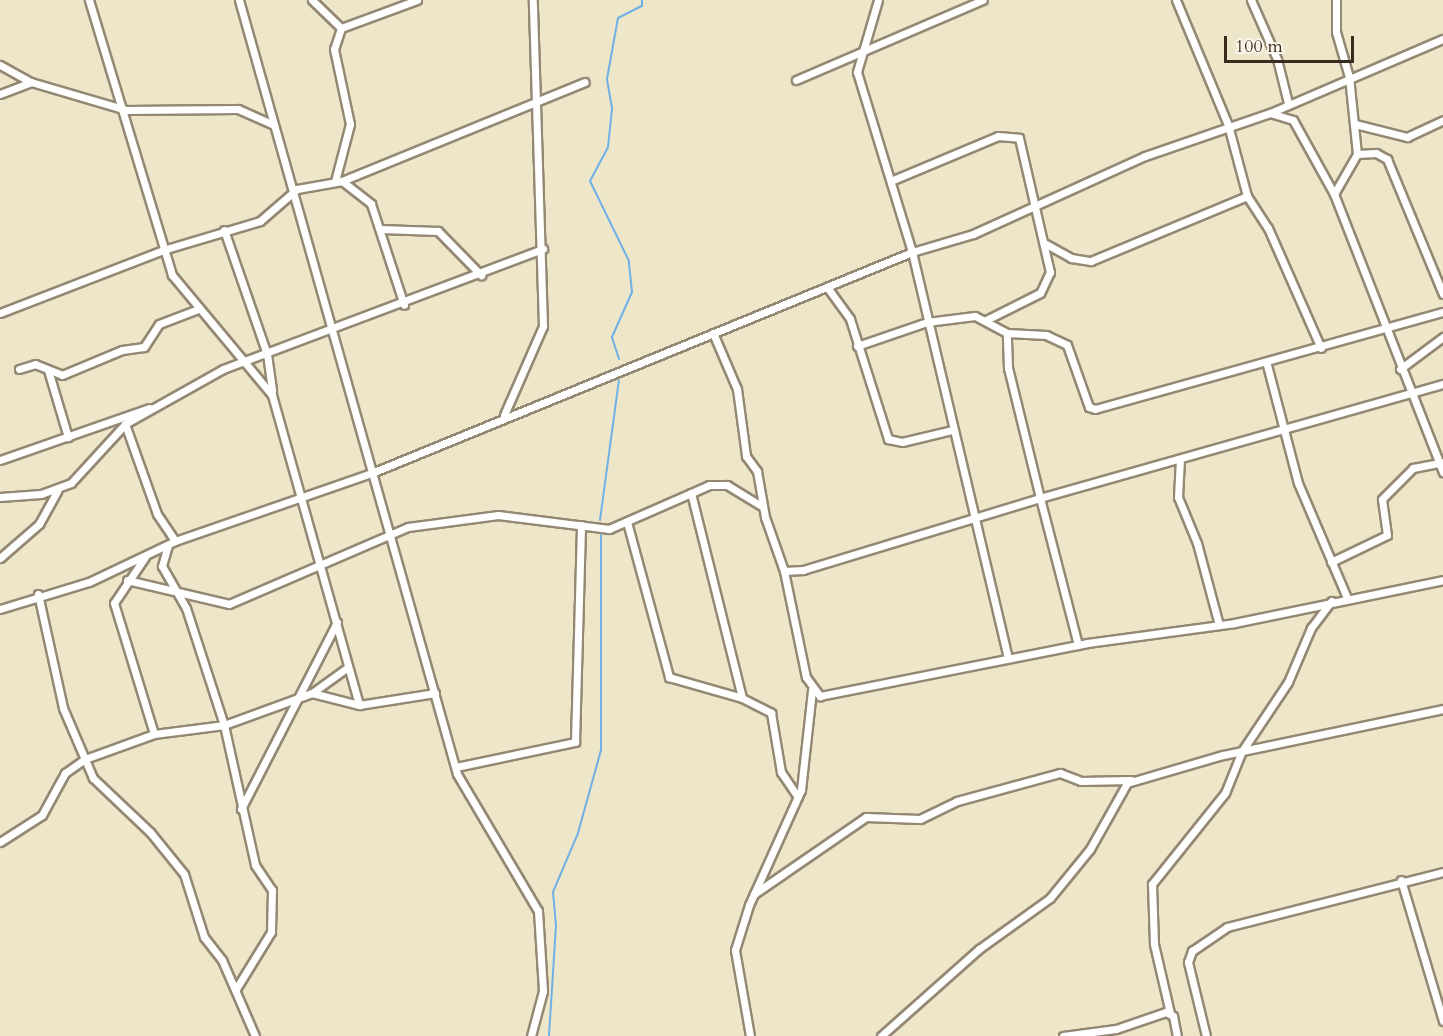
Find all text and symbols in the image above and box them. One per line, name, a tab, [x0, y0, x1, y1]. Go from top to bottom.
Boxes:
scale bar	[1227, 24, 1358, 62]
text: 100 m	[1235, 34, 1283, 59]

